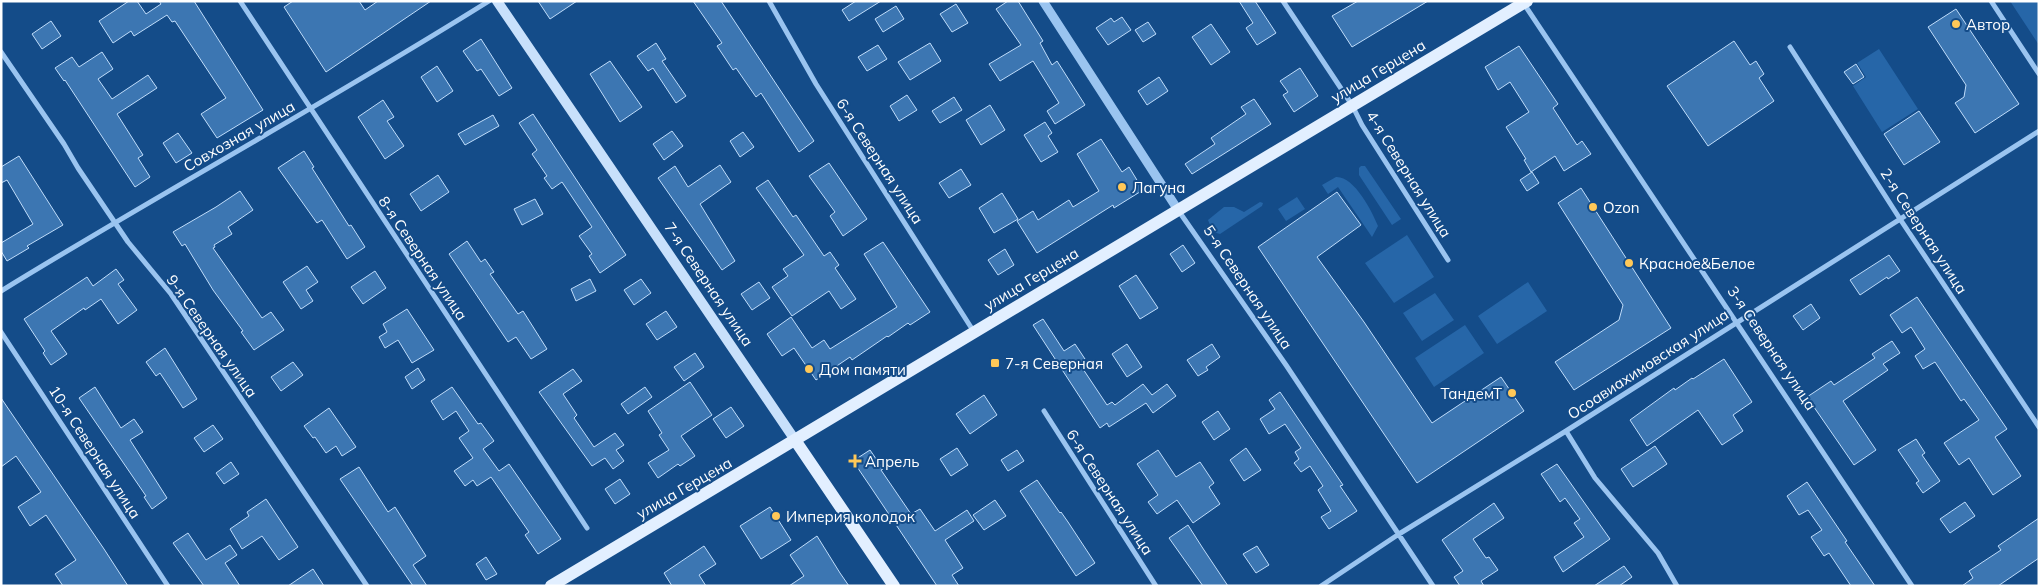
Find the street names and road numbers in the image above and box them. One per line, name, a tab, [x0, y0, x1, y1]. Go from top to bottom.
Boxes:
street label: улица Герцена	[1327, 35, 1429, 107]
street label: 6-я Северная улица	[832, 95, 928, 227]
street label: Совхозная улица	[180, 96, 298, 176]
street label: 4-я Северная улица	[1362, 107, 1456, 241]
street label: 2-я Северная улица	[1876, 165, 1972, 297]
street label: 8-я Северная улица	[374, 192, 472, 324]
street label: 7-я Северная улица	[660, 218, 758, 350]
street label: 5-я Северная улица	[1199, 221, 1297, 353]
street label: улица Герцена	[980, 243, 1082, 315]
street label: 9-я Северная улица	[162, 271, 262, 401]
street label: 3-я Северная улица	[1723, 282, 1821, 414]
street label: Осоавиахимовская улица	[1564, 305, 1732, 423]
street label: 10-я Северная улица	[45, 382, 145, 522]
street label: 6-я Северная улица	[1062, 426, 1158, 558]
street label: улица Герцена	[633, 453, 735, 523]

